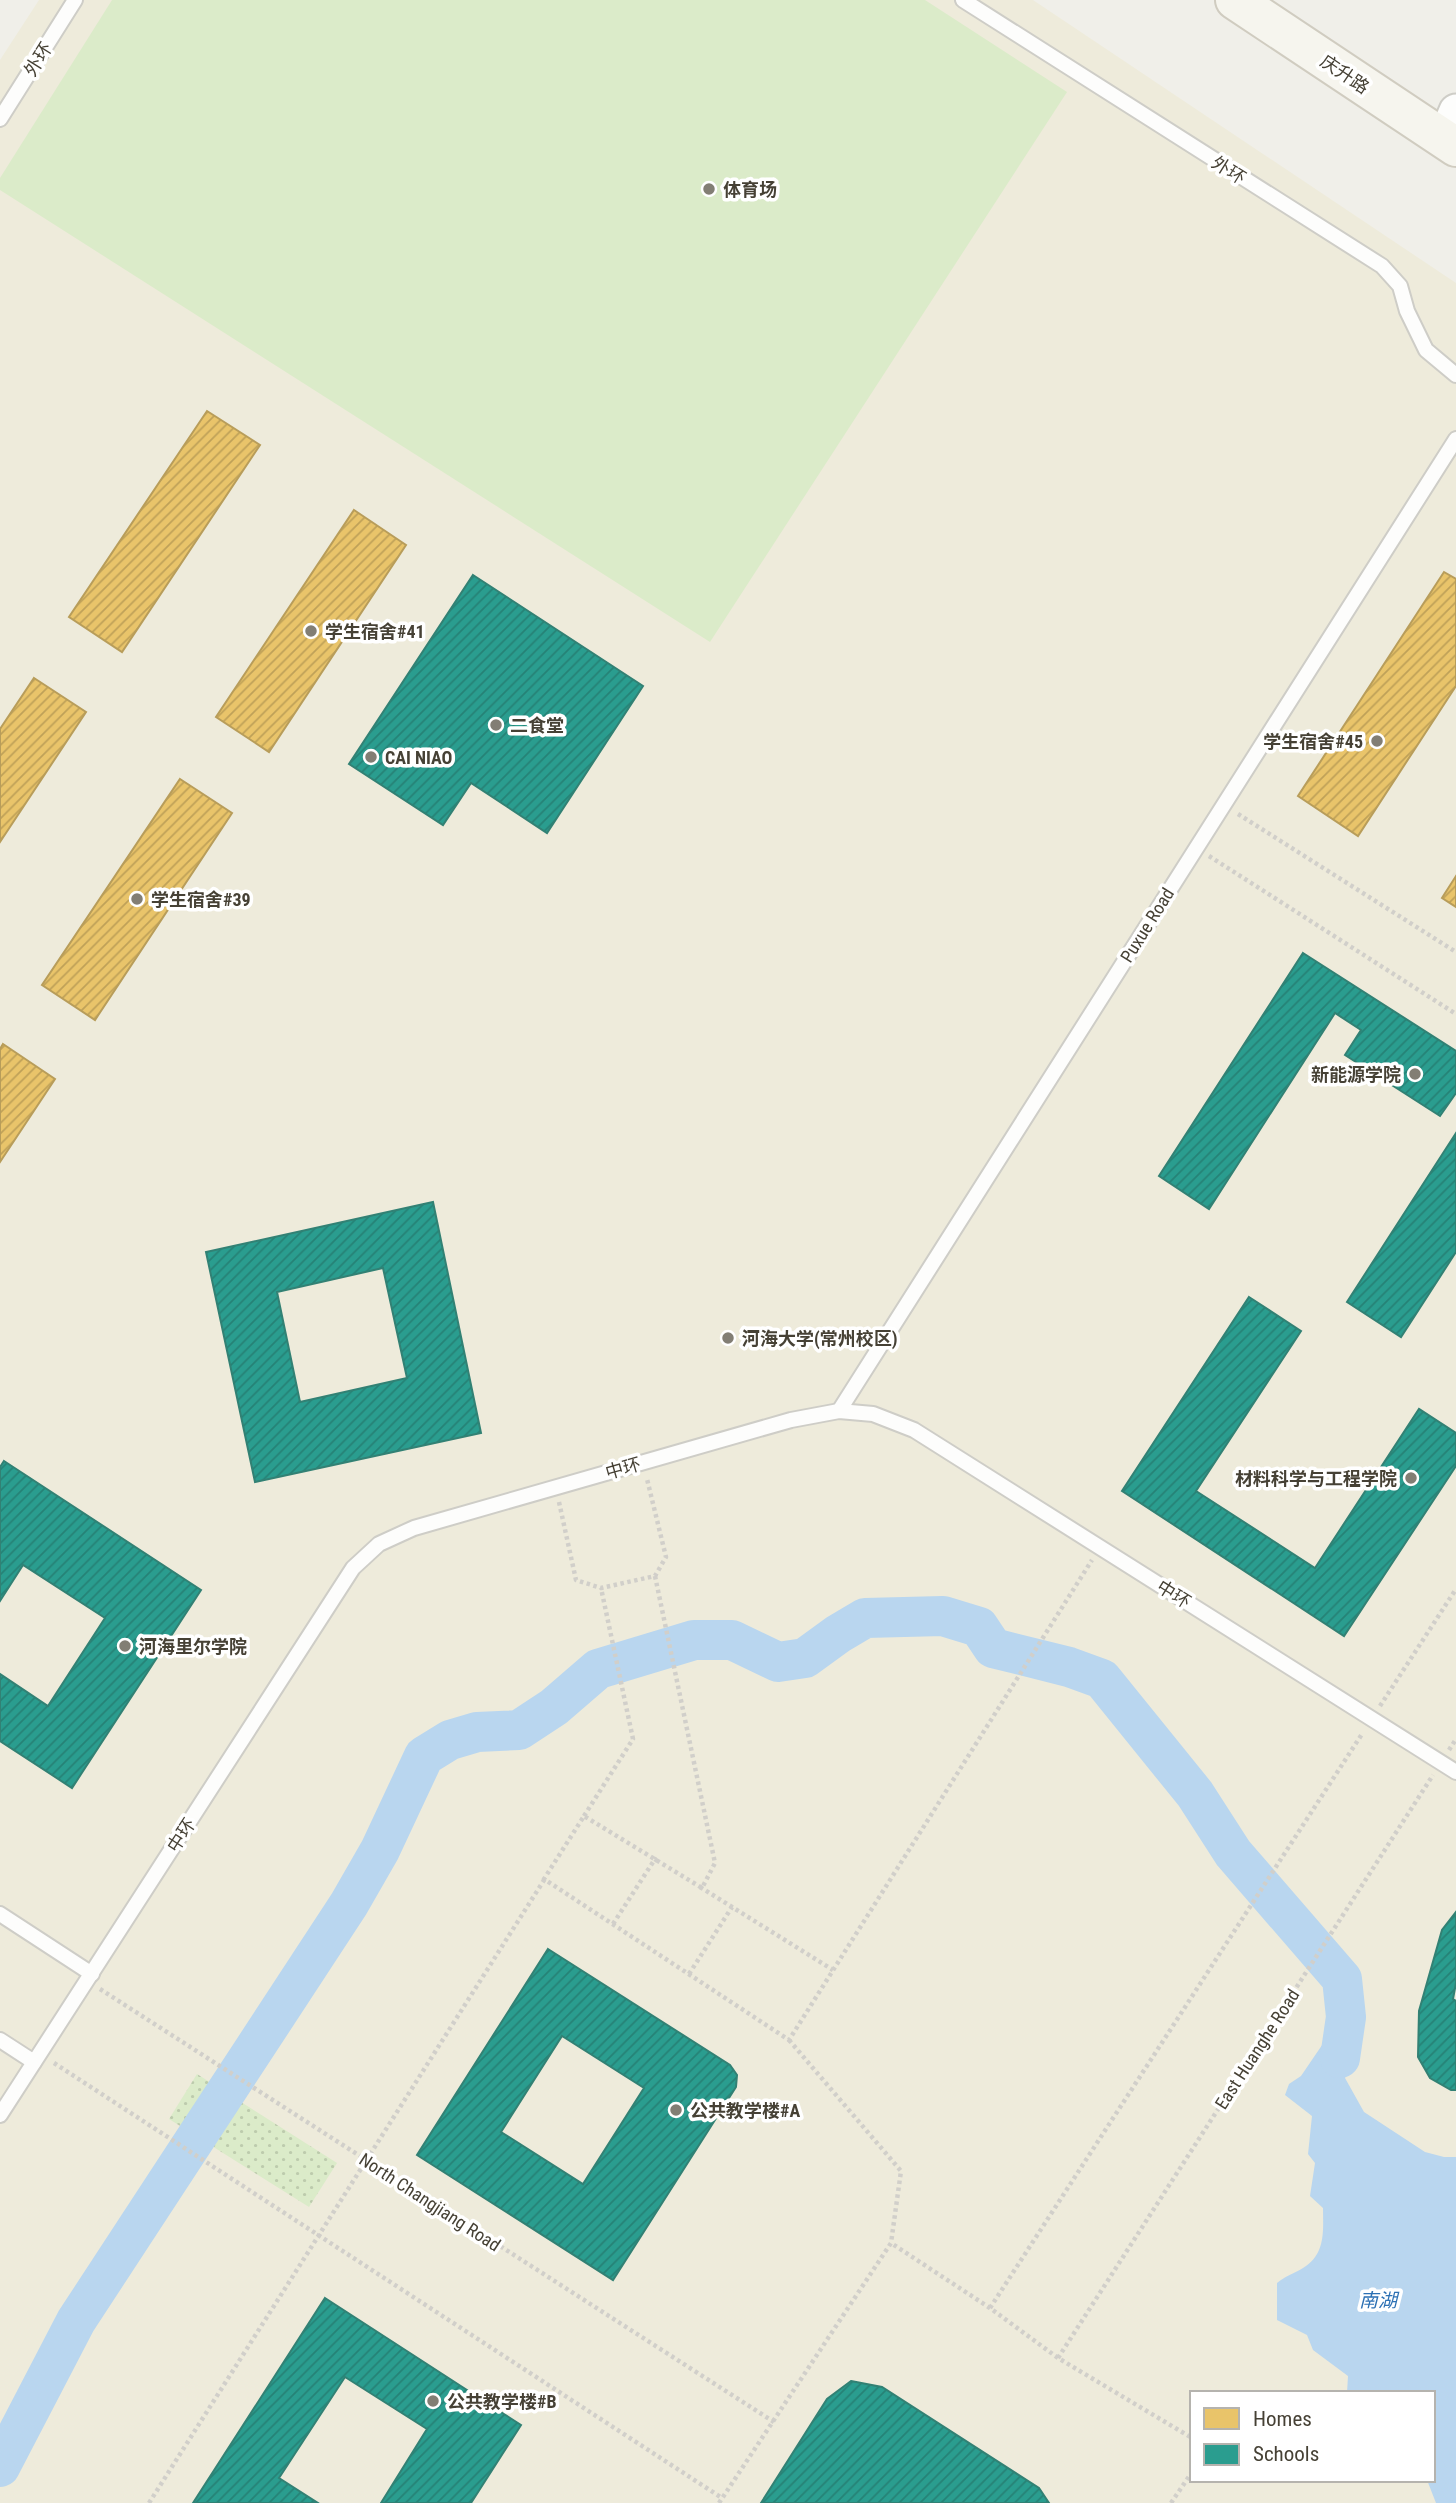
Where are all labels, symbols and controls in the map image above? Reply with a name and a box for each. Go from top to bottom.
street label: 外环 [20,38,56,80]
street label: 庆升路 [1317,50,1373,98]
street label: 外环 [1208,152,1250,188]
place label: 体育场 [723,179,777,200]
marker: 体育场 [701,181,717,197]
place label: 学生宿舍#41 [325,621,425,642]
marker: 学生宿舍#41 [303,623,319,639]
place label: 二食堂 [510,715,564,736]
marker: 二食堂 [488,717,504,733]
place label: 学生宿舍#45 [1263,731,1363,752]
marker: 学生宿舍#45 [1369,733,1385,749]
place label: CAI NIAO [385,747,453,768]
marker: CAI NIAO [363,749,379,765]
street label: Puxue Road [1116,884,1178,966]
place label: 学生宿舍#39 [151,889,251,910]
marker: 学生宿舍#39 [129,891,145,907]
place label: 新能源学院 [1311,1064,1401,1085]
marker: 新能源学院 [1407,1066,1423,1082]
place label: 河海大学(常州校区) [742,1328,898,1350]
marker: 河海大学(常州校区) [720,1330,736,1346]
street label: 中环 [603,1453,643,1483]
place label: 材料科学与工程学院 [1235,1468,1397,1489]
marker: 材料科学与工程学院 [1403,1470,1419,1486]
street label: 中环 [1153,1576,1195,1612]
place label: 河海里尔学院 [139,1636,247,1657]
marker: 河海里尔学院 [117,1638,133,1654]
street label: 中环 [162,1814,200,1856]
street label: East Huanghe Road [1210,1985,1304,2113]
place label: 公共教学楼#A [690,2100,801,2121]
marker: 公共教学楼#A [668,2102,684,2118]
street label: North Changjiang Road [355,2149,505,2255]
water label: 南湖 [1359,2289,1400,2312]
place label: 公共教学楼#B [447,2391,557,2412]
legend [1190,2391,1435,2482]
marker: 公共教学楼#B [425,2393,441,2409]
text: Homes [1253,2407,1312,2431]
text: Schools [1253,2442,1319,2466]

